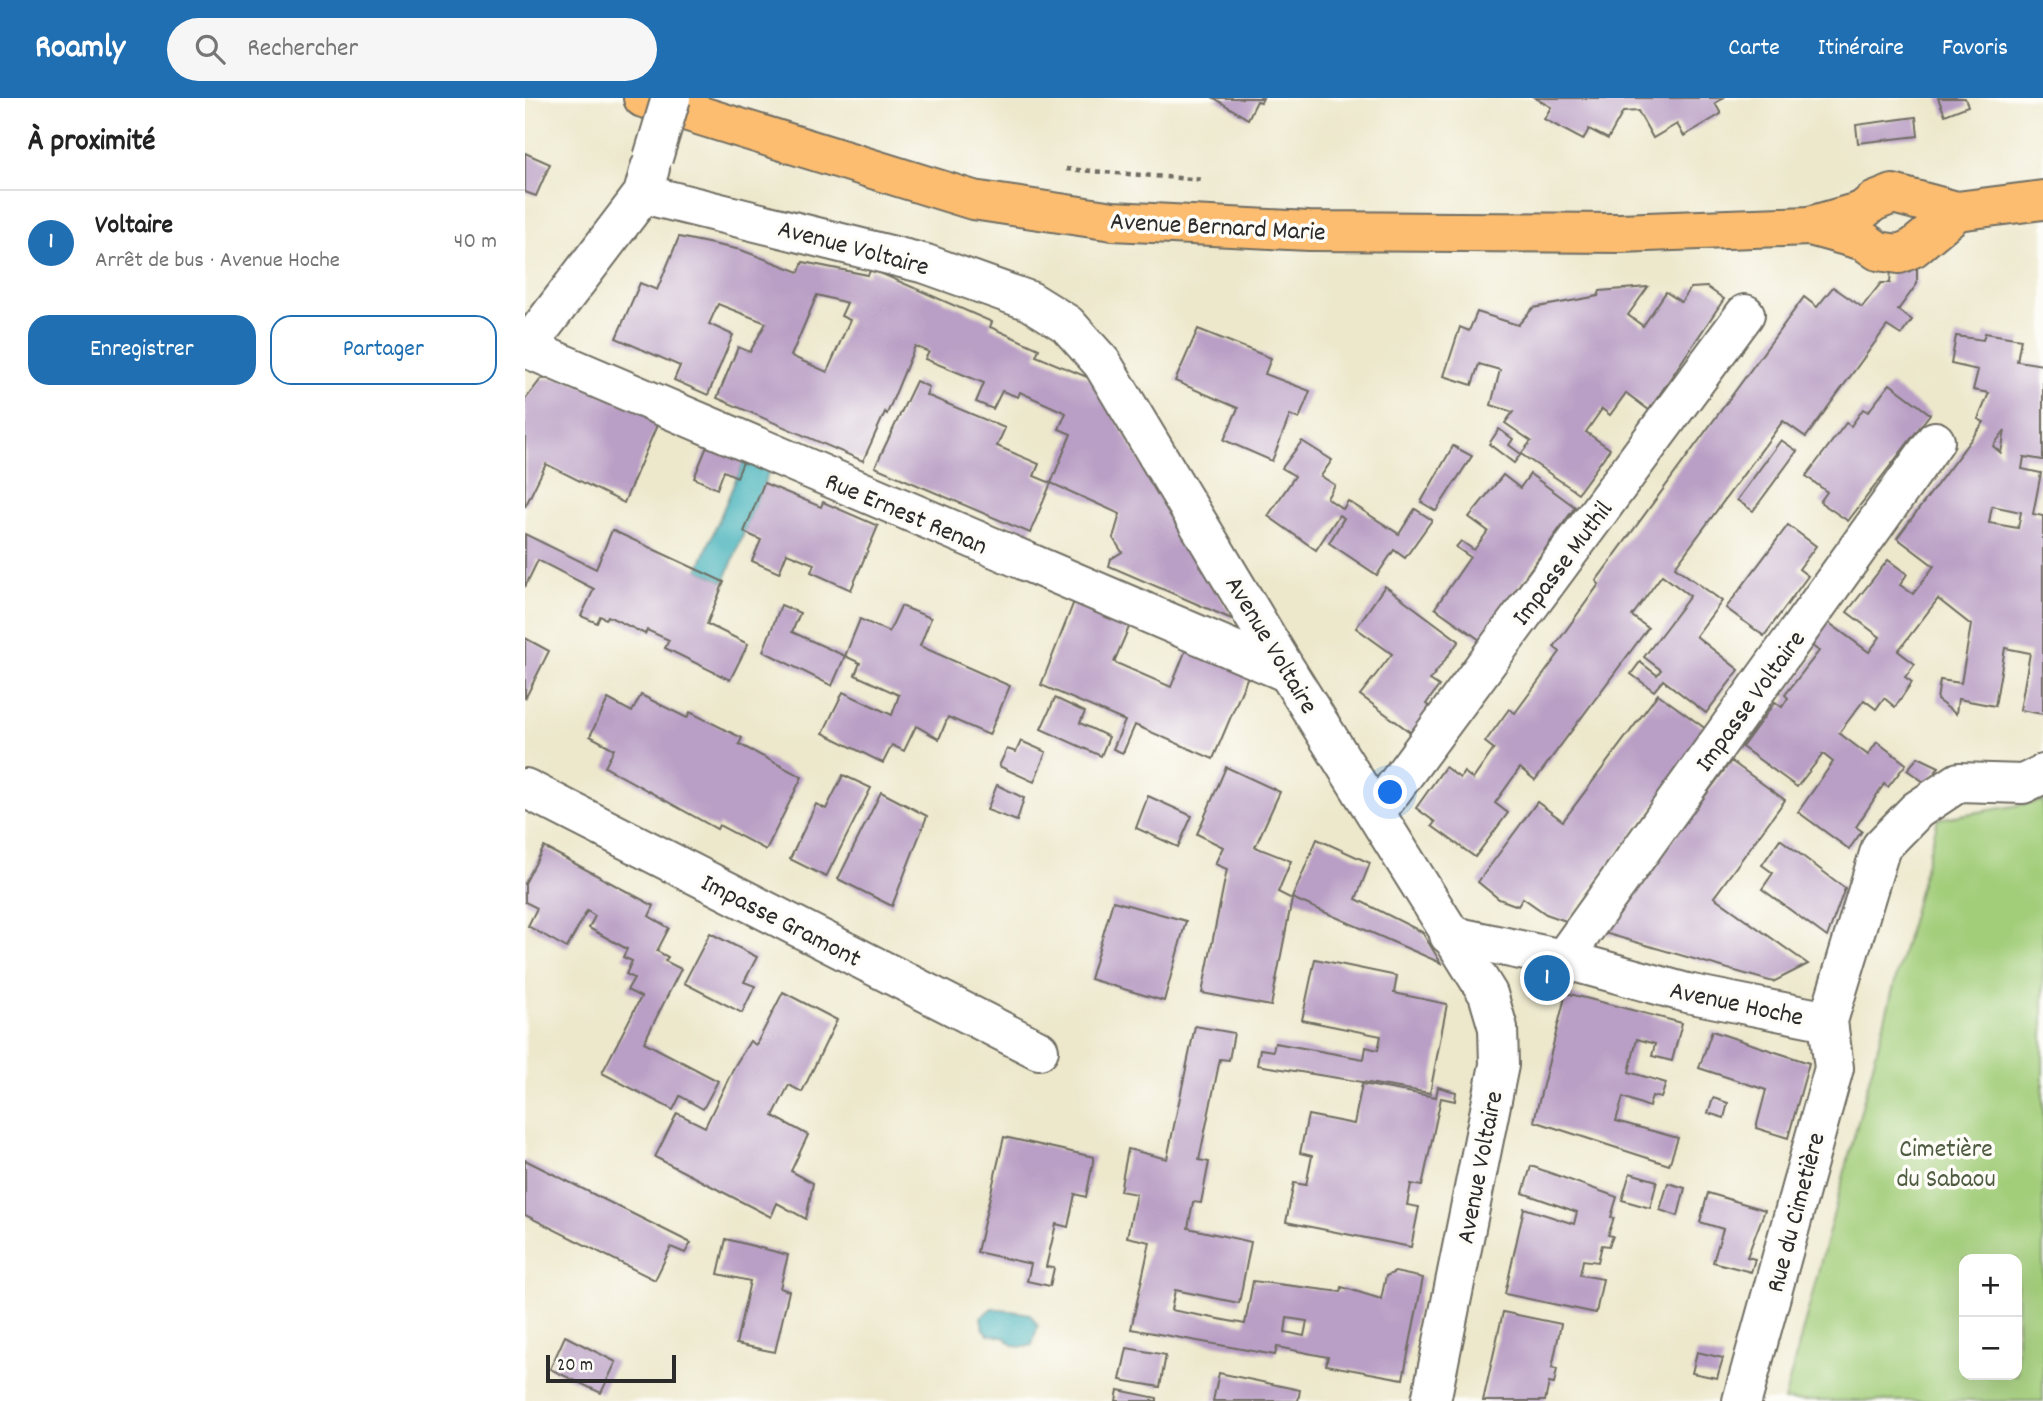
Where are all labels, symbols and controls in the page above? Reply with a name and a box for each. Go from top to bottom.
search box [167,18,657,81]
text: Roamly [35,26,125,73]
icon: search [191,30,229,68]
text: Rechercher [247,31,358,68]
text: Carte [1728,32,1780,66]
text: Itinéraire [1818,32,1904,66]
text: Favoris [1942,32,2008,66]
text: À proximité [28,122,155,165]
street label: Avenue Bernard Marie [1109,204,1327,253]
text: Voltaire [95,208,173,245]
street label: Avenue Voltaire [773,211,933,287]
text: 1 [48,226,54,259]
text: 40 m [454,226,497,259]
text: Arrêt de bus · Avenue Hoche [95,245,340,278]
button: Enregistrer [28,315,256,385]
button: Partager [270,315,497,385]
street label: Rue Ernest Renan [819,464,992,566]
street label: Impasse Muthil [1504,494,1623,634]
street label: Avenue Voltaire [1214,570,1326,722]
street label: Impasse Voltaire [1688,624,1816,781]
your location [1373,775,1407,809]
street label: Impasse Gramont [694,866,867,979]
pin: 1 [1524,952,1570,1004]
street label: Avenue Hoche [1666,973,1807,1038]
street label: Avenue Voltaire [1448,1088,1514,1247]
street label: Rue du Cimetière [1758,1129,1836,1297]
park label: Cimetière du Sabaou [1896,1132,1996,1199]
map controls [1959,1254,2022,1380]
button: + [1959,1254,2022,1317]
button: − [1959,1317,2022,1380]
scale bar [546,1352,675,1384]
text: 20 m [557,1353,593,1380]

